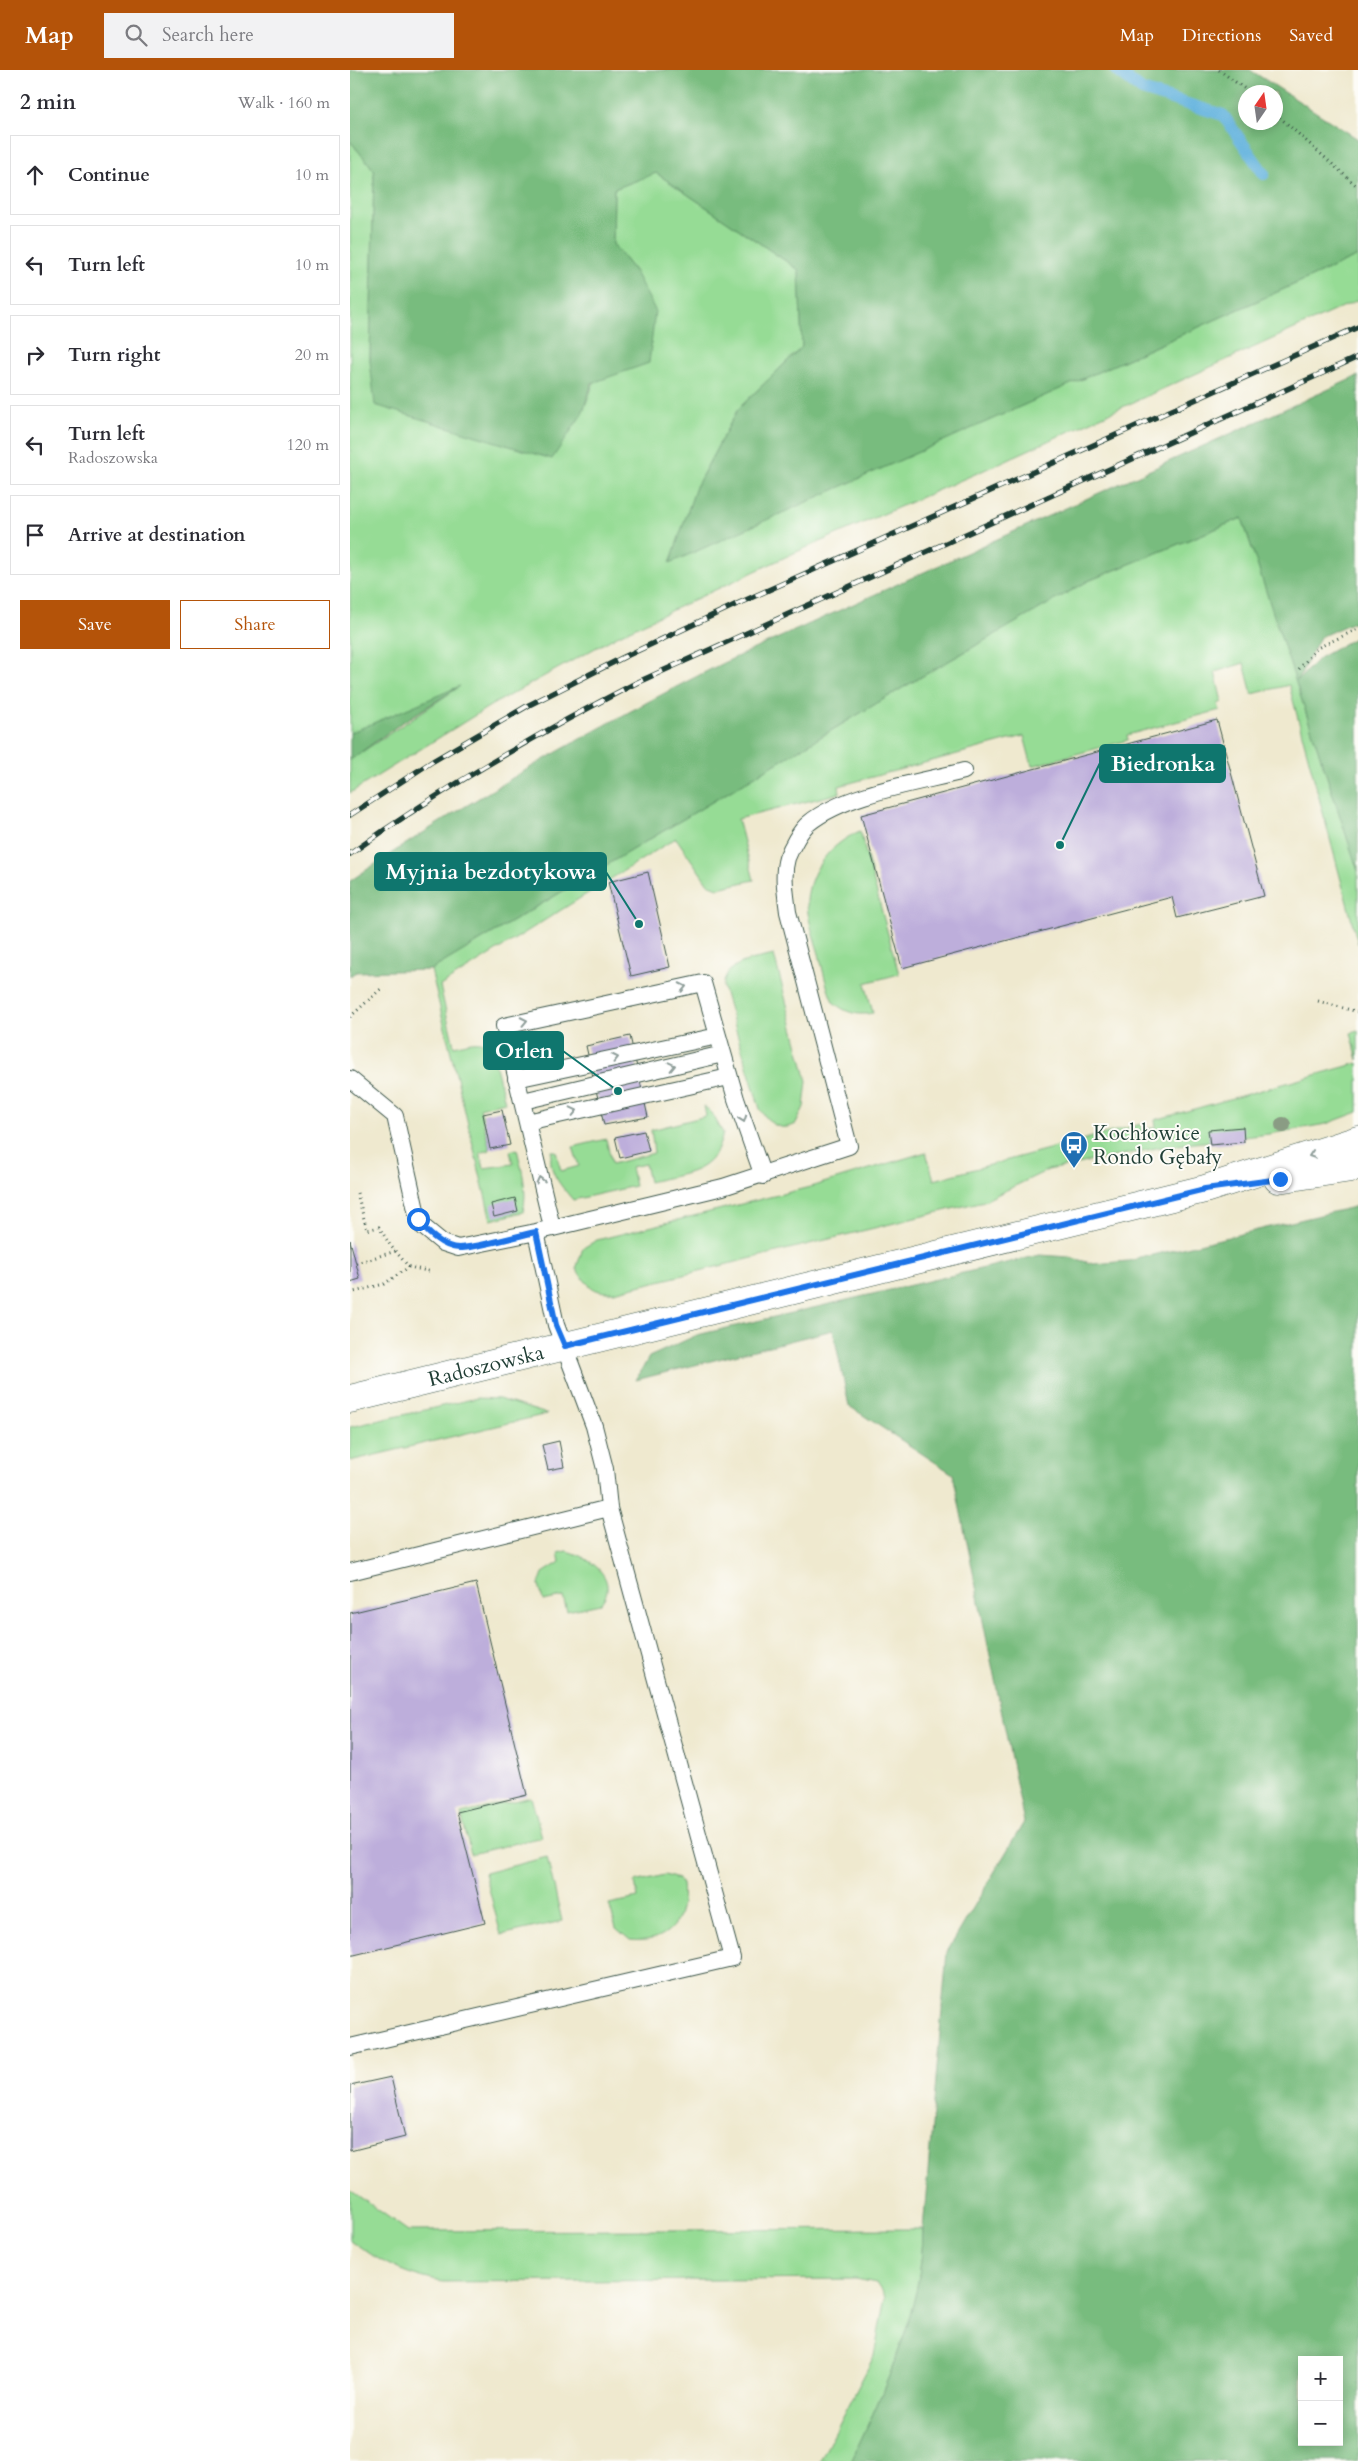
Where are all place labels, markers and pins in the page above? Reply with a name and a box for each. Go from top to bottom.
callout: Biedronka [1100,745,1225,782]
callout: Myjnia bezdotykowa [375,853,606,890]
callout: Orlen [484,1032,563,1069]
place label: Kochłowice Rondo Gębały [1093,1119,1222,1172]
bus stop icon: Kochłowice Rondo Gębały [1059,1130,1089,1169]

